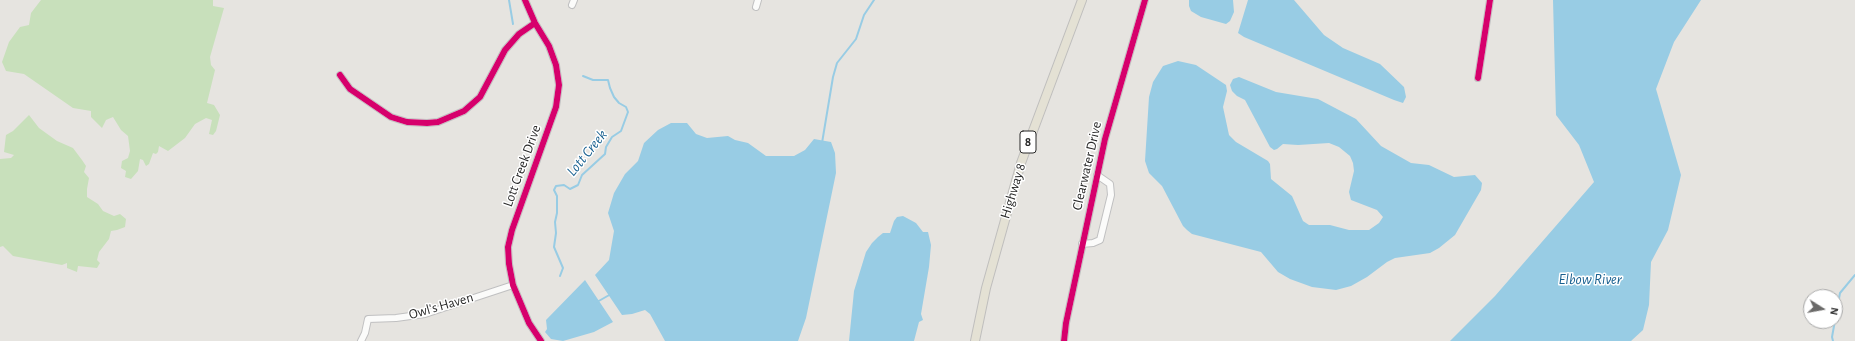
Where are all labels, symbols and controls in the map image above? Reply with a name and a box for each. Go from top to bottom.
street label: Clearwater Drive [1069,120,1105,212]
street label: Lott Creek Drive [499,123,545,209]
water label: Lott Creek [563,126,611,180]
road number: 8 [1020,131,1036,153]
street label: Highway 8 [997,161,1029,221]
water label: Elbow River [1558,270,1622,288]
street label: Owl's Haven [407,289,475,323]
north arrow [1803,289,1843,329]
text: N [1828,306,1840,316]

